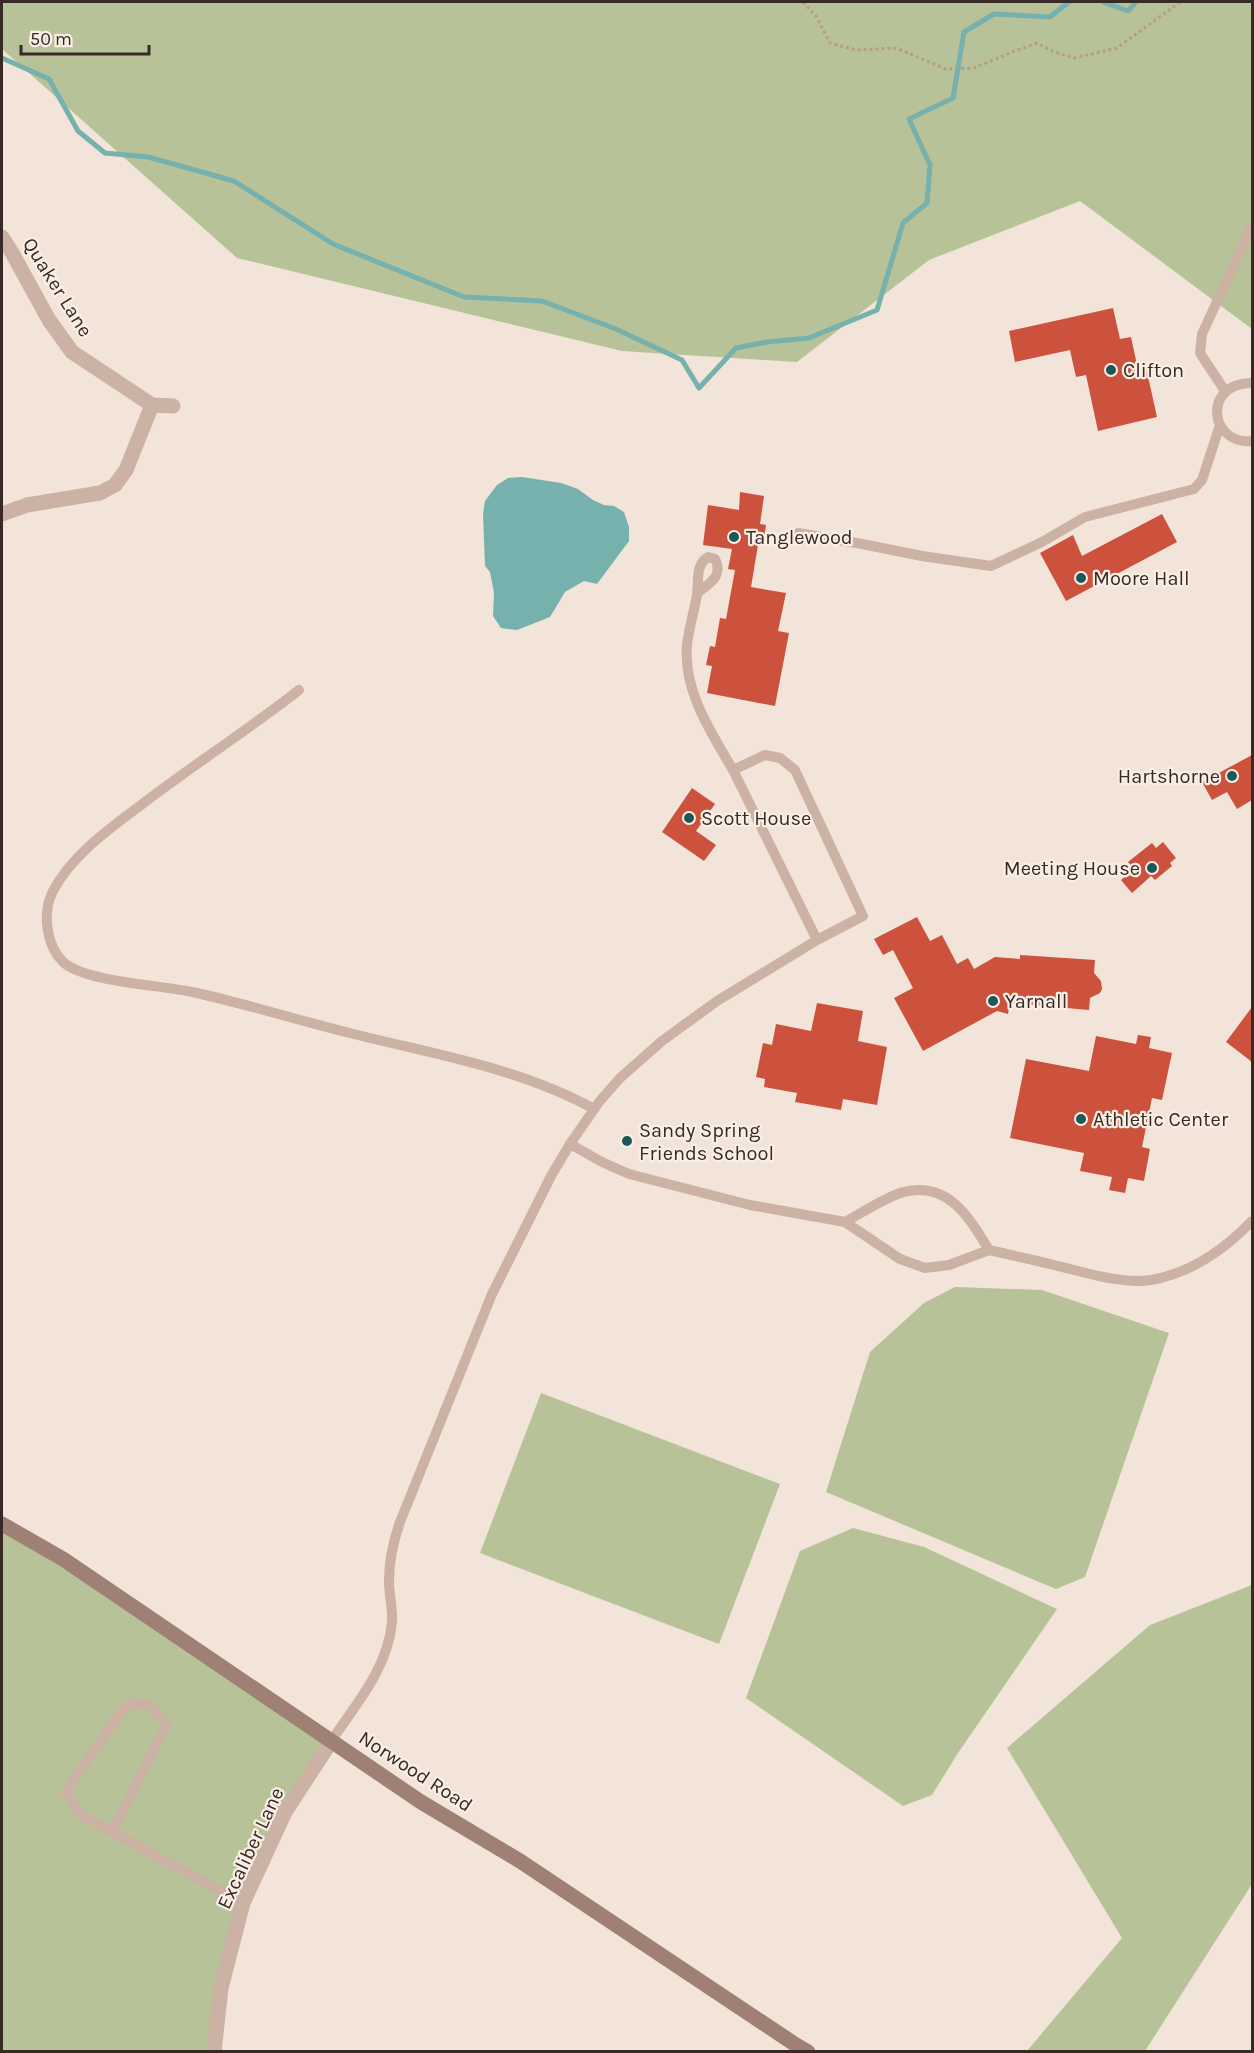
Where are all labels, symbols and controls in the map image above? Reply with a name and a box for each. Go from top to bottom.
scale bar [21,18,148,56]
text: 50 m [30,28,72,50]
street label: Quaker Lane [18,234,97,341]
place label: Clifton [1123,359,1184,382]
marker: Clifton [1104,363,1118,377]
place label: Tanglewood [746,526,853,549]
marker: Tanglewood [727,530,741,544]
place label: Moore Hall [1093,567,1190,590]
marker: Moore Hall [1074,571,1088,585]
place label: Hartshorne [1118,765,1220,788]
marker: Hartshorne [1225,769,1239,783]
place label: Scott House [701,807,811,830]
marker: Scott House [682,811,696,825]
place label: Meeting House [1004,857,1140,880]
marker: Meeting House [1145,861,1159,875]
place label: Yarnall [1005,990,1067,1013]
marker: Yarnall [986,994,1000,1008]
place label: Athletic Center [1093,1108,1229,1131]
marker: Athletic Center [1074,1112,1088,1126]
place label: Sandy Spring Friends School [639,1119,774,1165]
marker: Sandy Spring Friends School [620,1134,634,1148]
street label: Norwood Road [355,1726,477,1817]
street label: Excaliber Lane [212,1784,289,1913]

